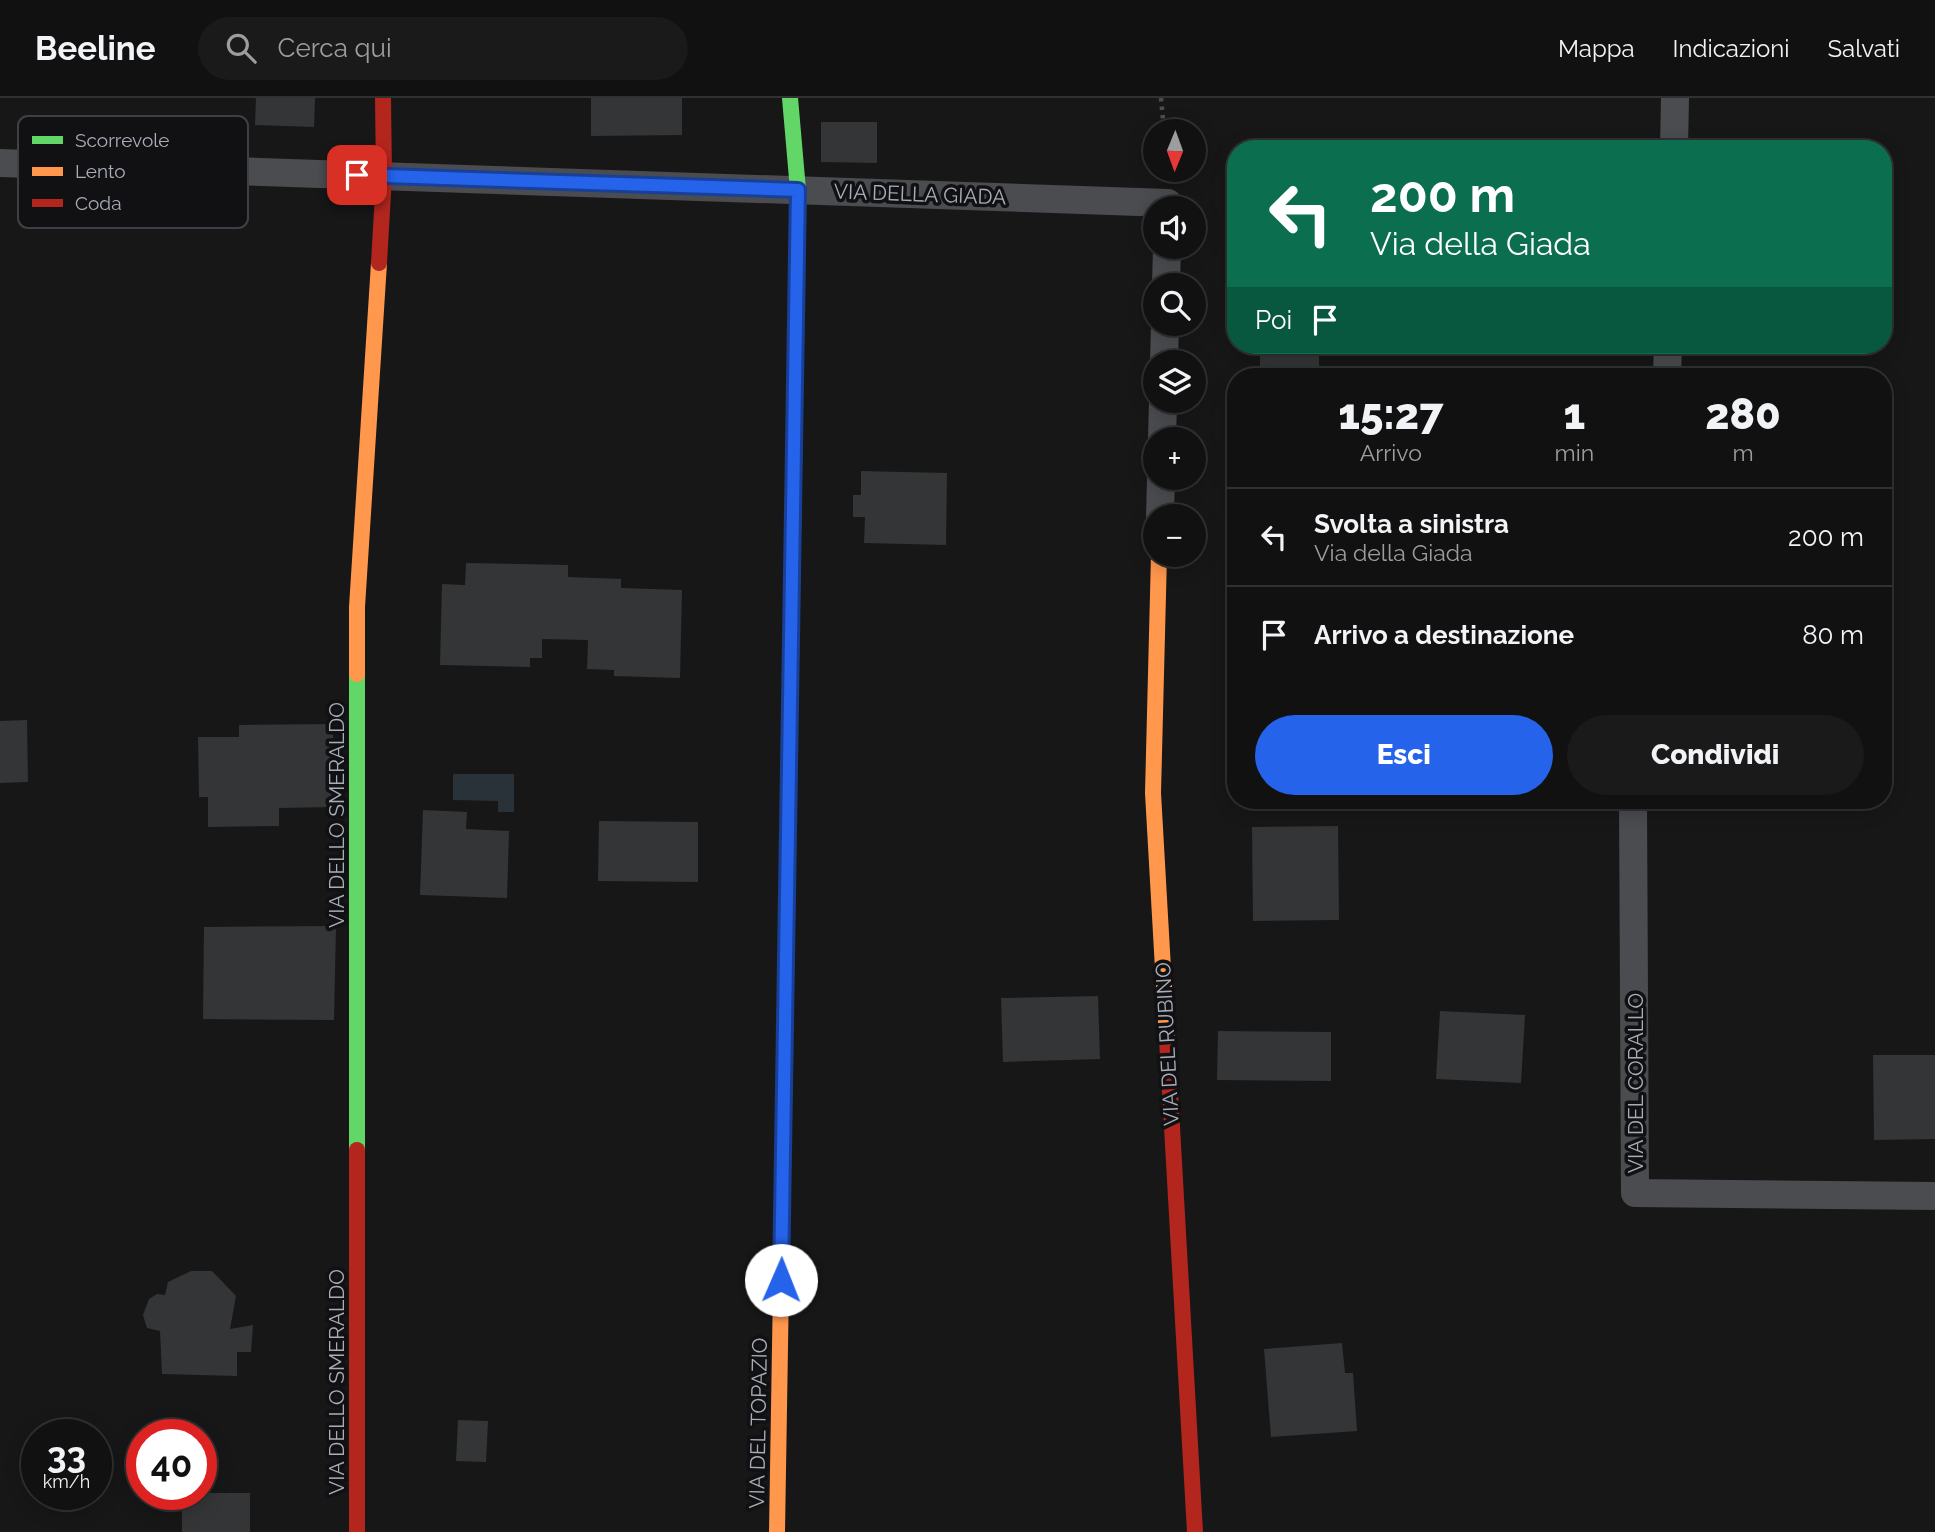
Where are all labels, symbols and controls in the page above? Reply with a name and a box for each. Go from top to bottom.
search box [198,17,688,80]
text: Beeline [35,29,156,68]
icon: search [222,29,260,67]
text: Cerca qui [278,33,392,63]
text: Mappa [1558,34,1635,63]
text: Indicazioni [1673,34,1790,63]
text: Salvati [1828,34,1900,63]
legend [18,116,248,228]
north arrow [1143,119,1206,182]
map controls [1143,119,1206,567]
text: Scorrevole [75,129,170,151]
pin [327,145,387,205]
icon: arrive [338,156,376,194]
text: Lento [75,160,126,182]
text: 200 m [1370,166,1515,223]
icon: left [1255,168,1346,259]
street label: VIA DELLA GIADA [833,178,1007,210]
text: Coda [75,192,122,214]
button: sound [1143,196,1206,259]
text: Via della Giada [1370,225,1591,262]
button: search [1143,273,1206,336]
icon: arrive [1306,301,1344,339]
text: Poi [1255,305,1292,335]
button: layers [1143,350,1206,413]
text: 15:27 [1338,390,1443,439]
text: 1 [1563,390,1585,439]
text: 280 [1705,390,1781,439]
button: + [1143,427,1206,490]
text: Arrivo [1360,439,1422,466]
text: min [1555,439,1594,466]
text: m [1732,439,1754,466]
button: − [1143,504,1206,567]
text: Svolta a sinistra [1314,509,1509,539]
icon: left [1255,518,1293,556]
text: 200 m [1788,522,1864,552]
text: Via della Giada [1314,539,1473,566]
icon: arrive [1255,616,1293,654]
text: Arrivo a destinazione [1314,620,1574,650]
text: 80 m [1802,620,1864,650]
street label: VIA DELLO SMERALDO [324,702,349,928]
button: Esci [1255,715,1553,795]
button: Condividi [1567,715,1864,795]
street label: VIA DEL RUBINO [1150,962,1184,1126]
street label: VIA DEL CORALLO [1623,993,1648,1173]
position arrow [744,1243,818,1317]
street label: VIA DELLO SMERALDO [324,1269,349,1495]
street label: VIA DEL TOPAZIO [744,1337,772,1509]
speed limit sign: 40 [126,1419,217,1510]
text: 33 [47,1435,86,1476]
text: km/h [43,1471,90,1492]

